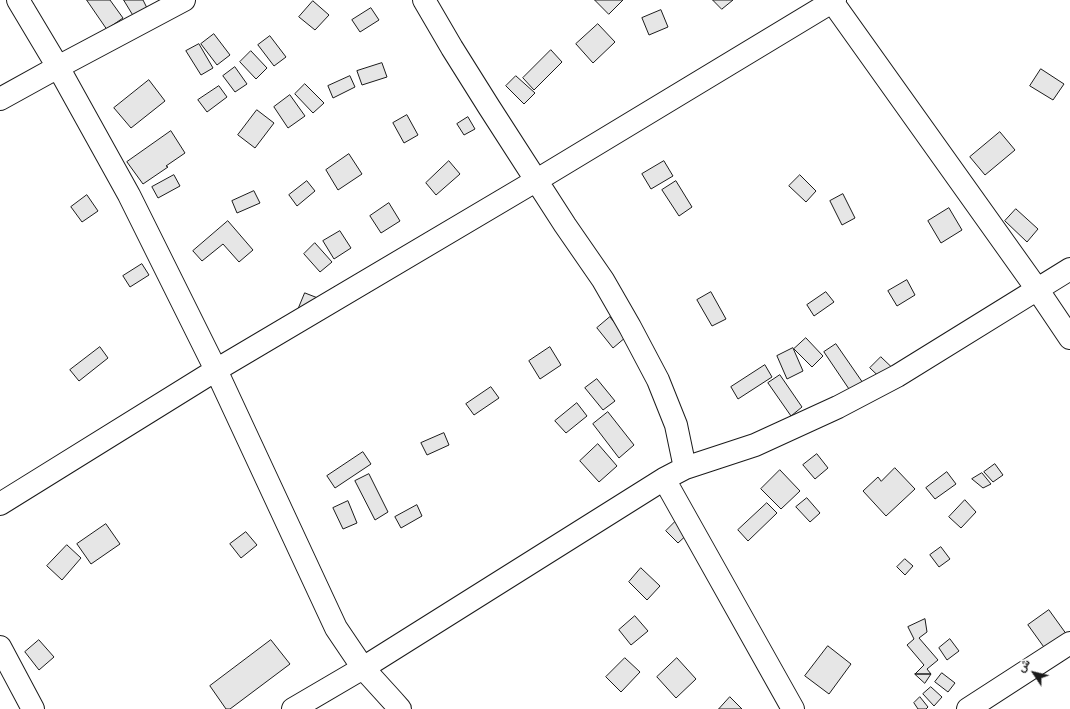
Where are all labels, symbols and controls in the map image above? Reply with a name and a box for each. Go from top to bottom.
north arrow [1014,653,1054,693]
text: ش [1015,657,1033,675]

